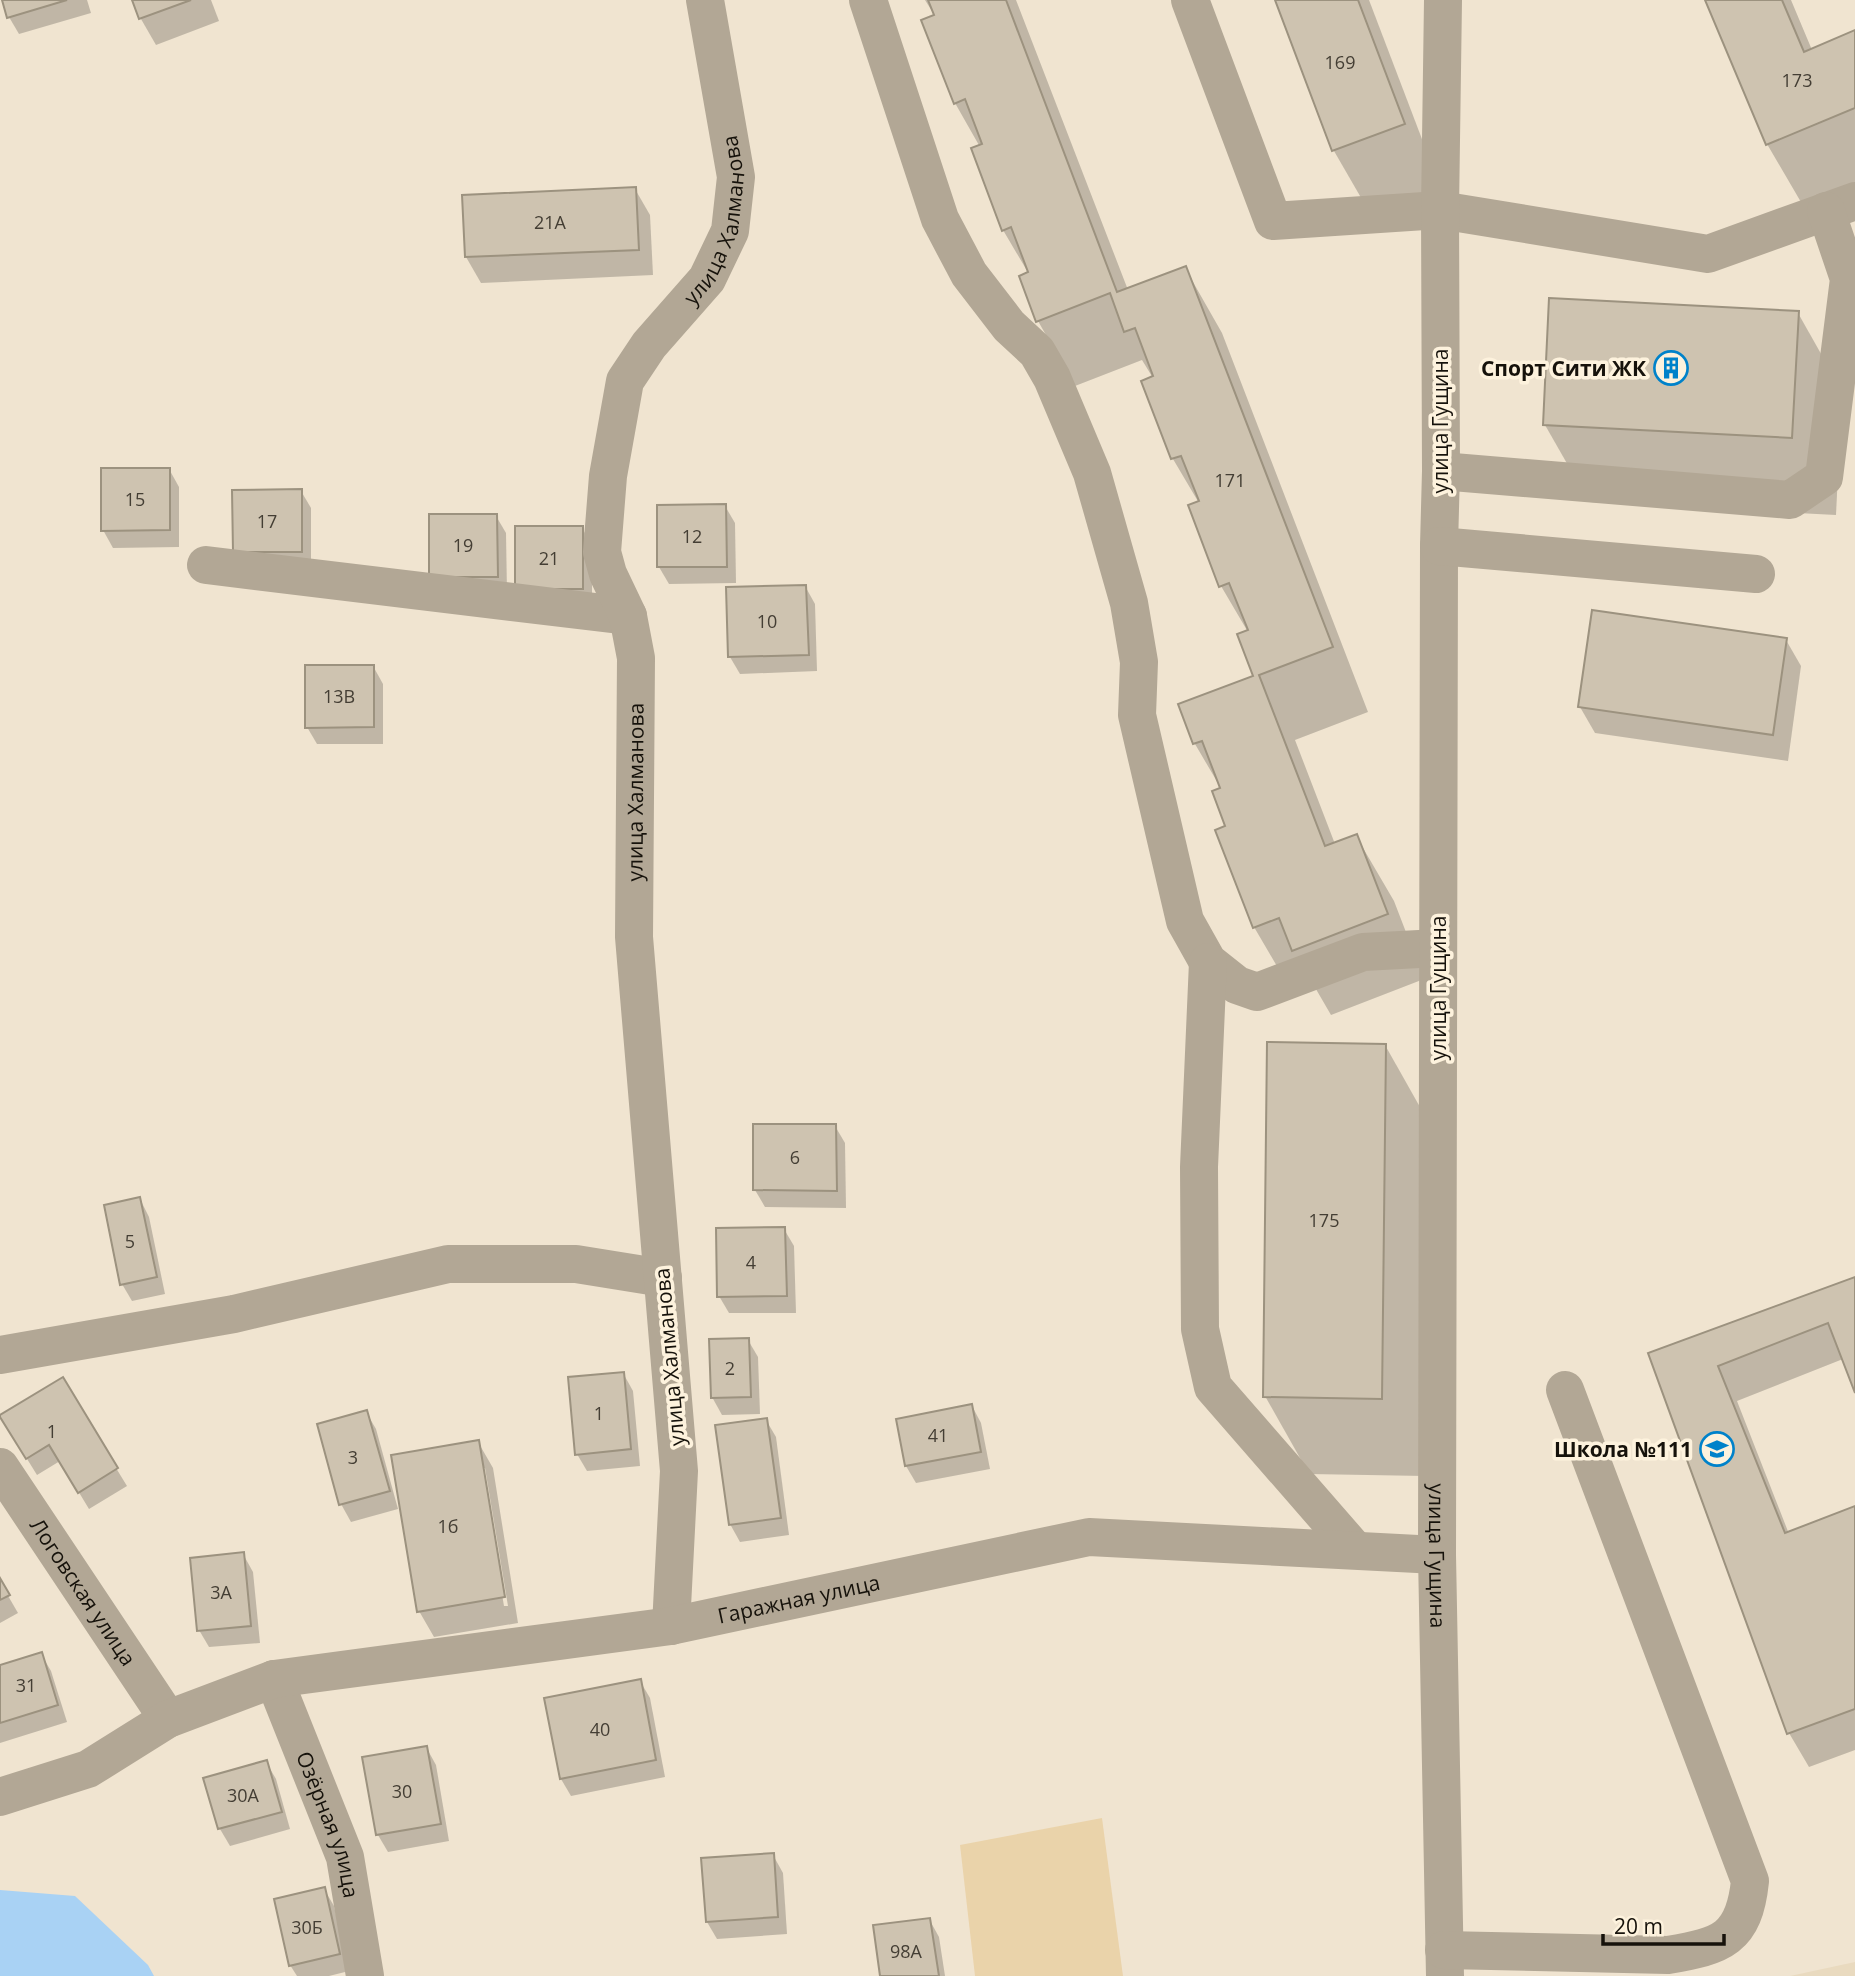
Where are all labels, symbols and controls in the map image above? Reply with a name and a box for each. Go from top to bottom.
house number: 169 [1325,50,1355,74]
house number: 173 [1782,68,1812,92]
street label: улица Халманова [677,133,751,310]
house number: 21А [534,210,567,234]
street label: улица Гущина [1426,349,1454,493]
building icon: Спорт Сити ЖК [1652,349,1690,387]
place label: Спорт Сити ЖК [1481,354,1647,382]
house number: 171 [1215,468,1245,492]
house number: 15 [125,487,145,511]
house number: 17 [257,509,277,533]
house number: 12 [682,524,702,548]
house number: 19 [453,533,473,557]
house number: 21 [539,546,559,570]
house number: 10 [757,609,777,633]
house number: 13В [323,684,355,708]
street label: улица Халманова [620,703,650,882]
street label: улица Гущина [1424,916,1452,1060]
house number: 6 [790,1145,800,1169]
house number: 175 [1309,1208,1339,1232]
house number: 5 [125,1229,135,1253]
house number: 4 [746,1250,756,1274]
street label: улица Халманова [647,1267,691,1447]
house number: 2 [725,1356,735,1380]
house number: 1 [594,1401,604,1425]
house number: 1 [47,1419,57,1443]
house number: 41 [928,1423,948,1447]
school or university icon: Школа №111 [1698,1430,1736,1468]
place label: Школа №111 [1554,1435,1692,1463]
house number: 3 [348,1445,358,1469]
street label: улица Гущина [1423,1483,1452,1629]
street label: Логовская улица [24,1513,142,1671]
house number: 1б [438,1514,459,1538]
street label: Гаражная улица [715,1568,882,1630]
house number: 3А [210,1580,232,1604]
house number: 31 [16,1673,36,1697]
house number: 40 [590,1717,610,1741]
street label: Озёрная улица [290,1747,366,1900]
house number: 30 [392,1779,412,1803]
house number: 30А [227,1783,260,1807]
scale bar [1603,1902,1724,1946]
text: 20 m [1614,1912,1663,1940]
house number: 30Б [291,1915,323,1939]
house number: 98А [890,1939,923,1963]

